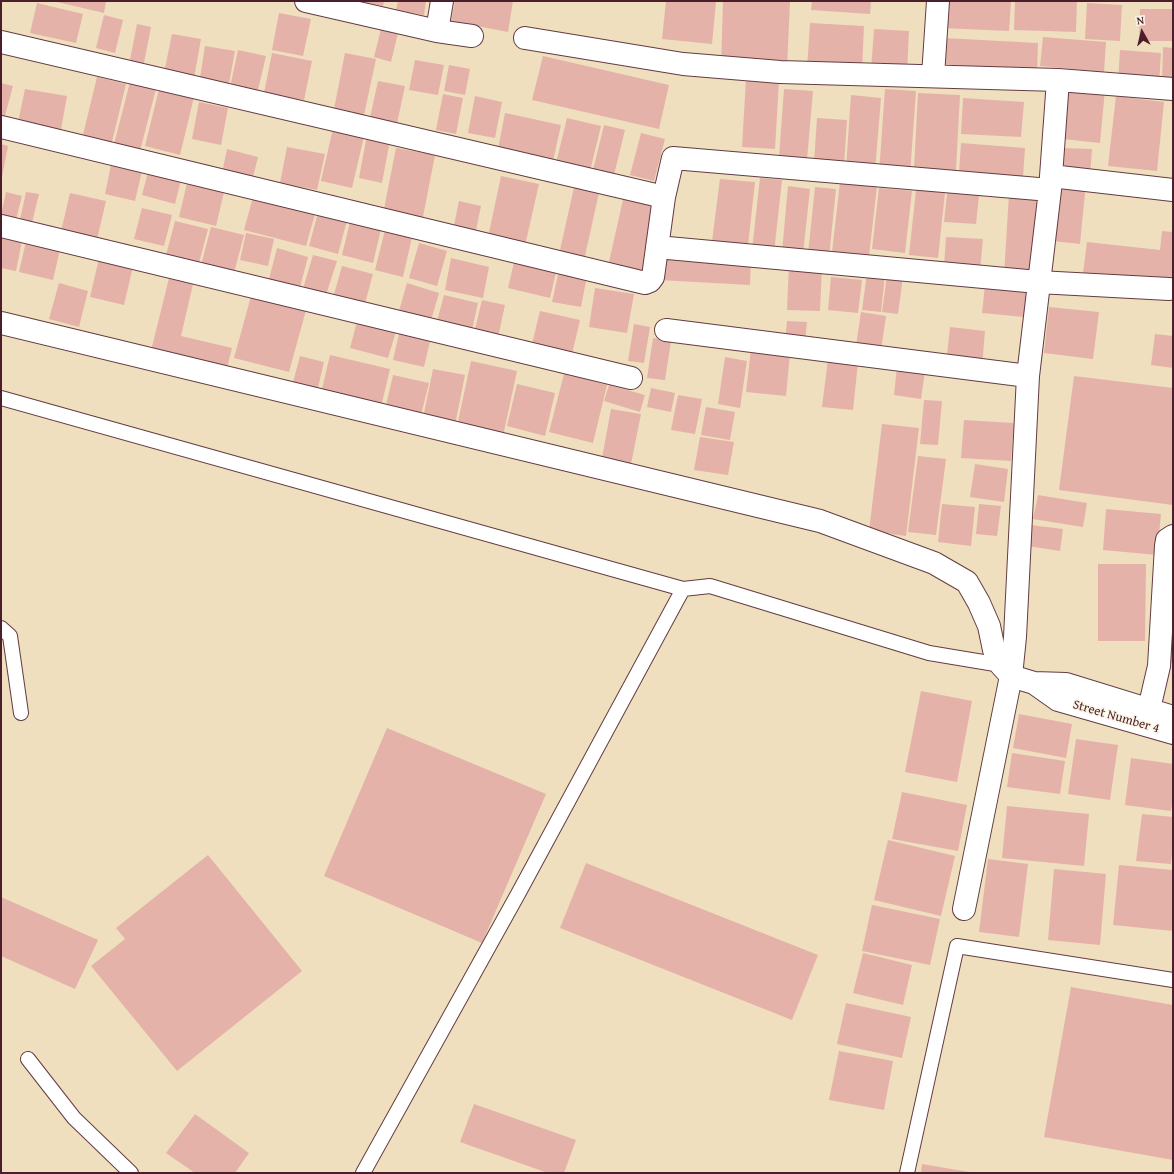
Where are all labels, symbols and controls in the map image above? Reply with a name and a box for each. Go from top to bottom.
north arrow [1122,12,1162,52]
text: N [1136,12,1145,29]
street label: Street Number 4 [1071,697,1161,737]

